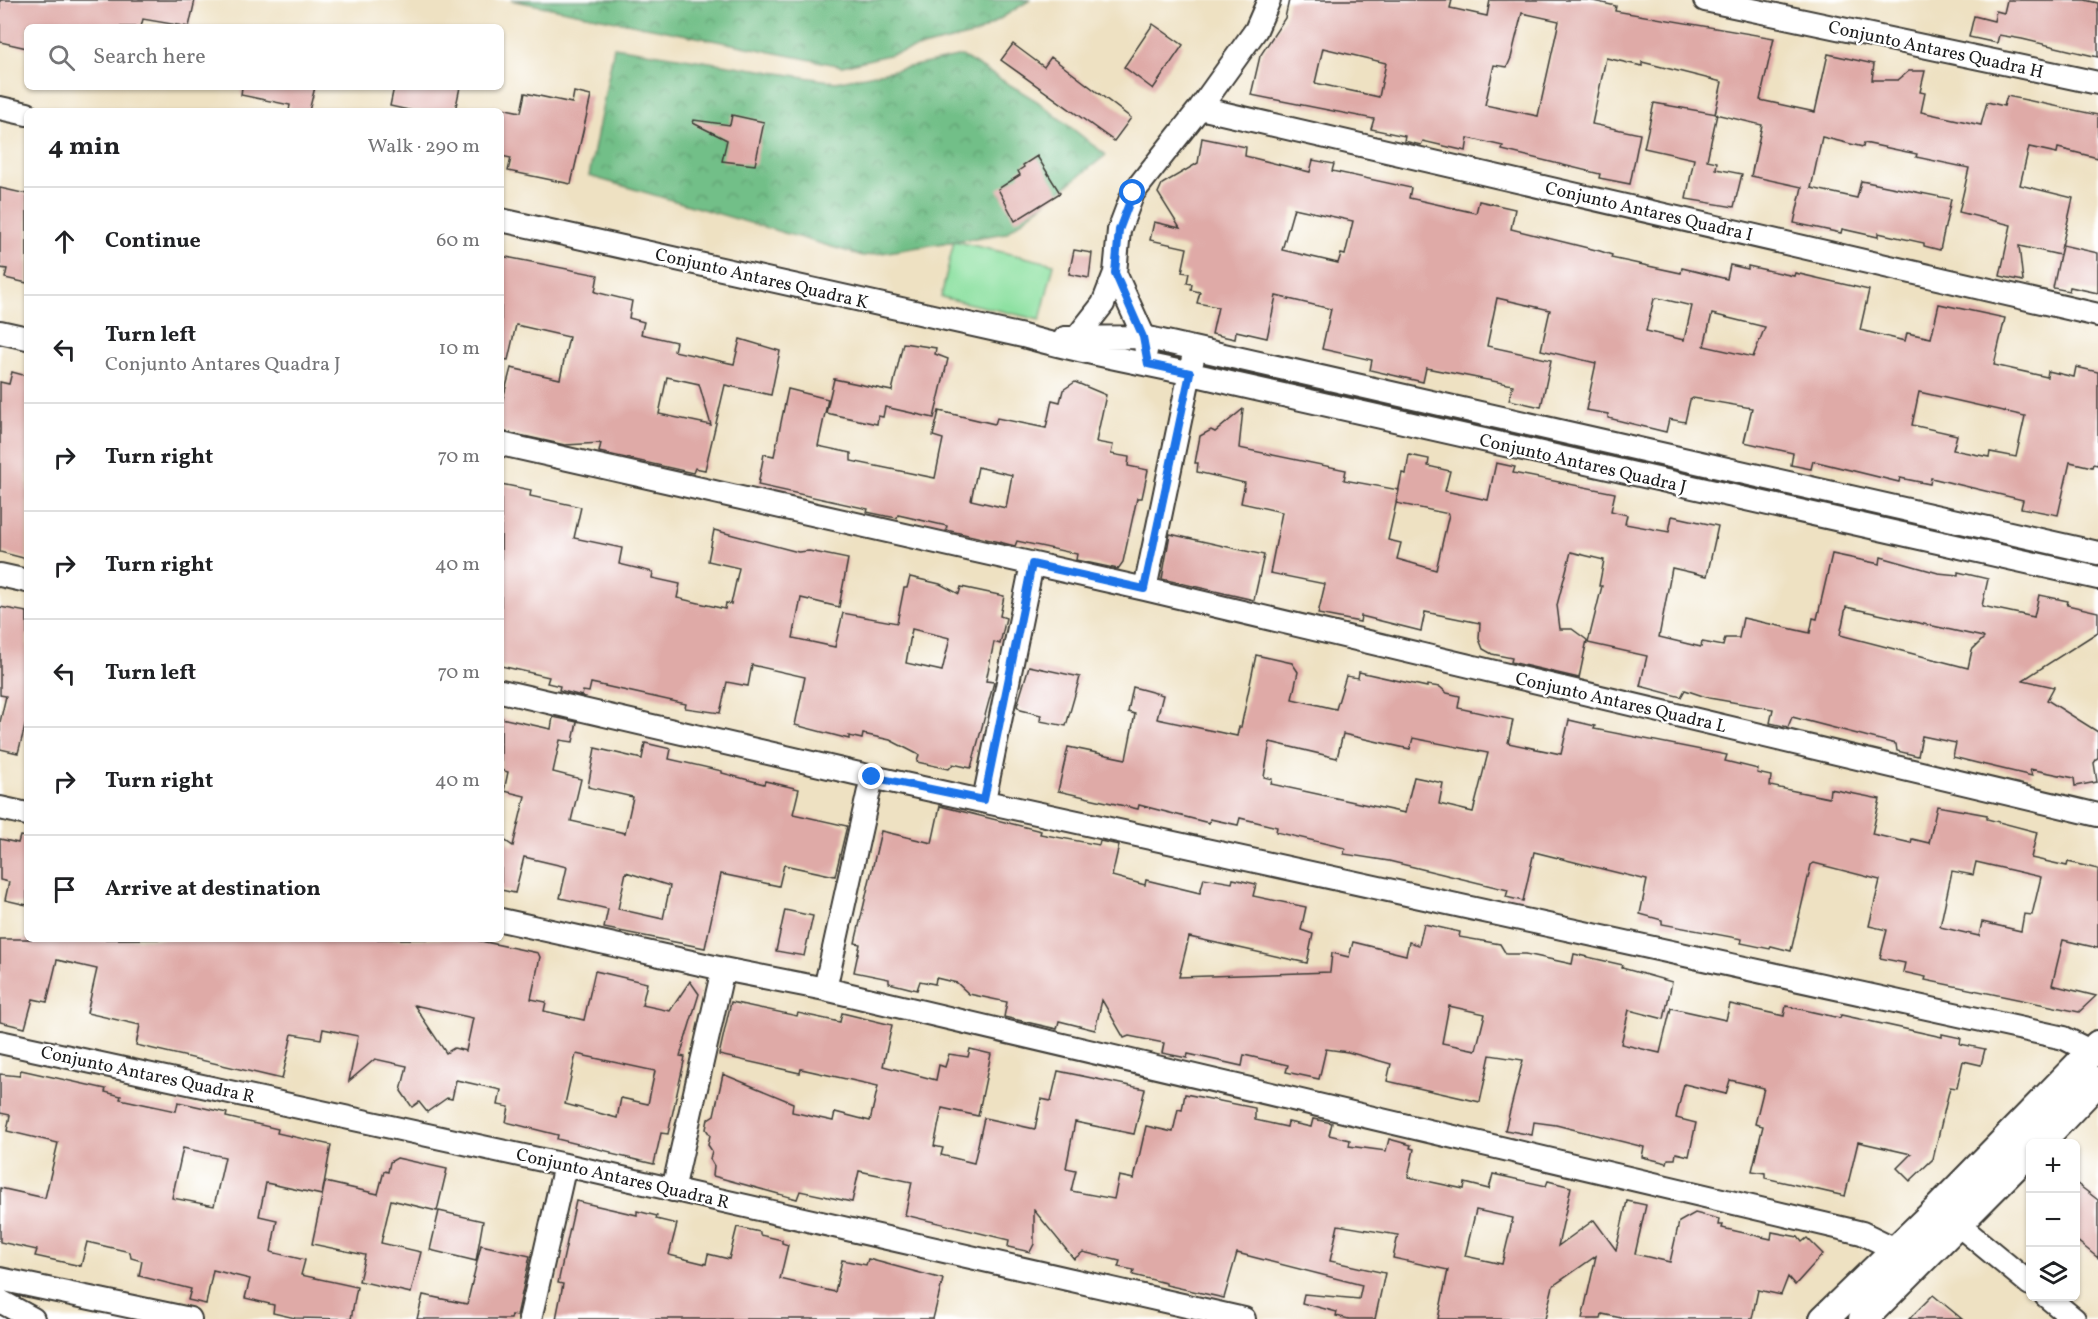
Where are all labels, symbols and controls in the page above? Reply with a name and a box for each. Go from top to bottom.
street label: Conjunto Antares Quadra H [1826,15,2046,86]
search box [24,24,504,90]
icon: search [45,41,78,74]
text: Search here [93,42,206,73]
text: 4 min [48,129,120,165]
text: Walk · 290 m [368,133,480,161]
street label: Conjunto Antares Quadra I [1542,176,1755,249]
route start [1119,179,1145,205]
icon: ahead [48,225,81,258]
text: Continue [105,226,201,257]
text: 60 m [436,227,480,255]
street label: Conjunto Antares Quadra K [653,243,871,316]
text: Turn left [105,320,196,351]
icon: left [48,333,81,366]
text: 10 m [439,335,480,363]
text: Conjunto Antares Quadra J [105,351,340,379]
street label: Conjunto Antares Quadra J [1477,428,1689,500]
icon: right [48,441,81,474]
text: Turn right [105,442,213,473]
text: 70 m [437,443,480,471]
icon: right [48,549,81,582]
text: Turn right [105,550,213,581]
text: 40 m [435,551,480,579]
icon: left [48,657,81,690]
text: Turn left [105,658,196,689]
text: 70 m [437,659,480,687]
street label: Conjunto Antares Quadra L [1513,667,1729,740]
route end [858,763,884,789]
icon: right [48,765,81,798]
text: Turn right [105,766,213,797]
text: 40 m [435,767,480,795]
icon: arrive [48,873,81,906]
text: Arrive at destination [105,874,321,905]
street label: Conjunto Antares Quadra R [38,1041,257,1110]
map controls [2026,1139,2080,1301]
button: + [2026,1139,2080,1193]
street label: Conjunto Antares Quadra R [513,1143,732,1216]
button: − [2026,1193,2080,1247]
button: layers [2026,1247,2080,1301]

